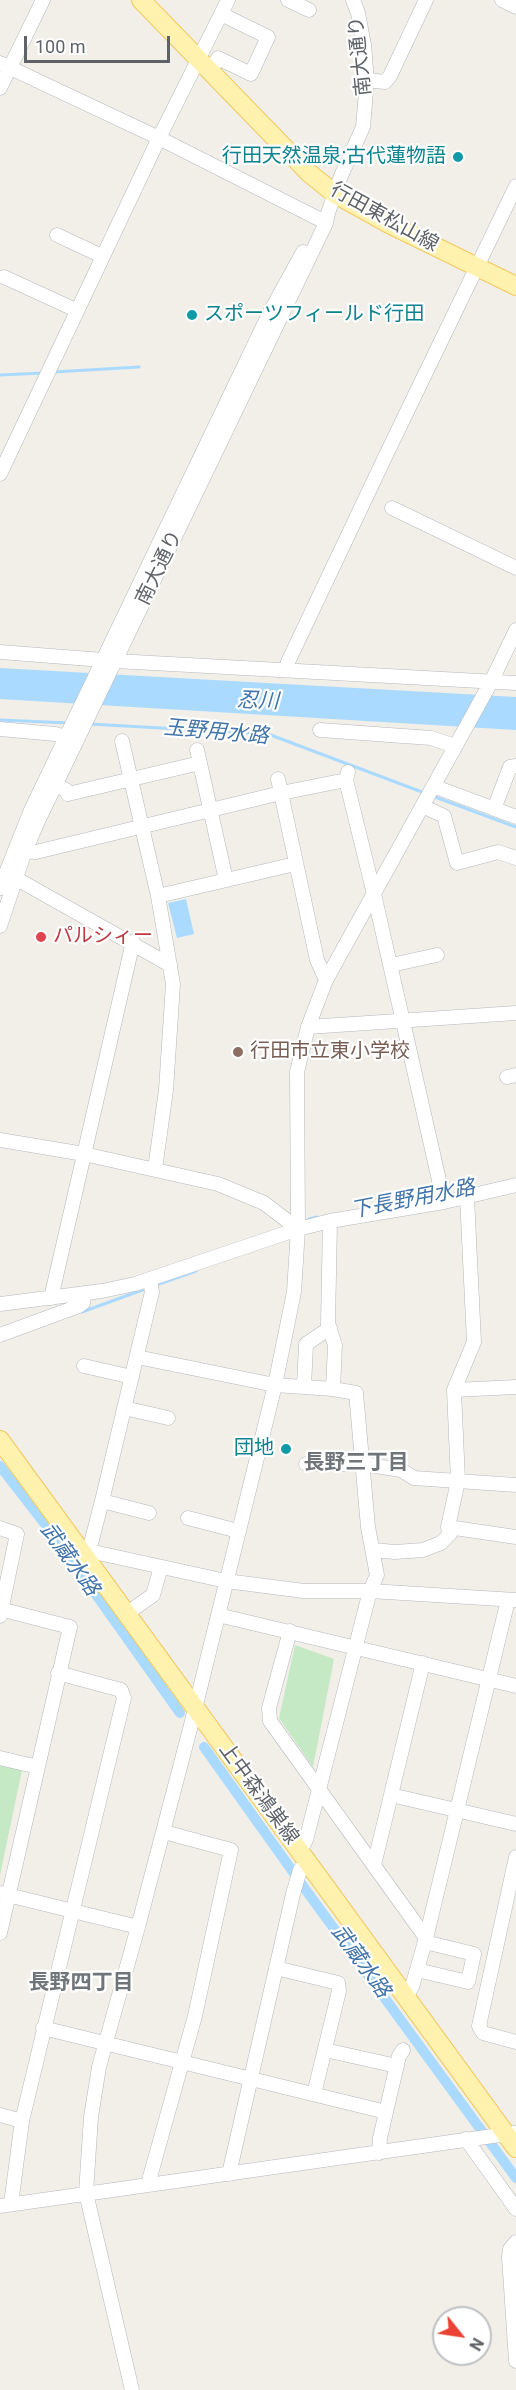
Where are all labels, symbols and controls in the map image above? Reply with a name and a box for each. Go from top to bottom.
street label: 南大通り [345,15,377,97]
scale bar [27,24,172,62]
text: 100 m [35,36,86,57]
place label: 行田天然温泉;古代蓮物語 [222,145,446,169]
marker: 行田天然温泉;古代蓮物語 [451,150,465,164]
street label: 行田東松山線 [326,178,442,258]
place label: スポーツフィールド行田 [204,303,424,327]
marker: スポーツフィールド行田 [185,308,199,322]
street label: 南大通り [132,527,188,609]
water label: 忍川 [237,689,279,715]
water label: 玉野用水路 [163,716,269,750]
place label: パルシィー [53,925,153,949]
marker: パルシィー [34,930,48,944]
place label: 行田市立東小学校 [250,1040,410,1064]
marker: 行田市立東小学校 [231,1045,245,1059]
water label: 下長野用水路 [349,1176,477,1224]
place label: 団地 [234,1437,274,1461]
marker: 団地 [279,1442,293,1456]
district label: 長野三丁目 [304,1451,408,1477]
water label: 武蔵水路 [34,1519,104,1601]
street label: 上中森鴻巣線 [213,1738,303,1850]
water label: 武蔵水路 [325,1921,395,2003]
district label: 長野四丁目 [29,1971,133,1997]
north arrow [432,2306,492,2366]
text: N [465,2335,487,2354]

